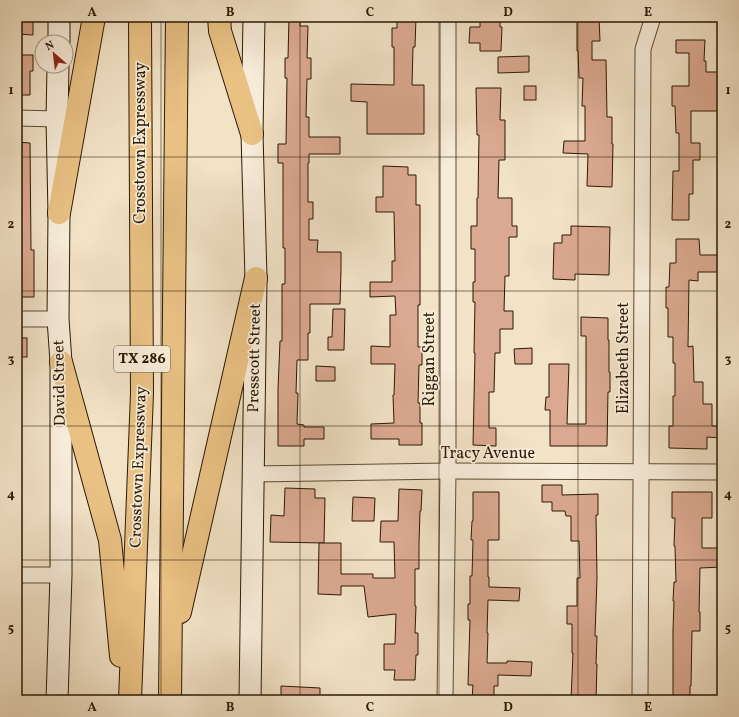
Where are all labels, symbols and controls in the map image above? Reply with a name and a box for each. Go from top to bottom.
text: A [87,4,97,22]
text: B [226,4,235,22]
text: C [366,4,374,22]
text: D [503,4,513,22]
text: E [644,4,652,22]
north arrow [34,34,74,74]
text: N [43,38,57,55]
street label: Crosstown Expressway [130,62,152,224]
text: 1 [8,82,14,100]
text: 1 [725,82,731,100]
text: 2 [8,216,15,234]
text: 2 [725,216,732,234]
street label: Elizabeth Street [613,302,635,414]
street label: Presscott Street [243,303,267,413]
street label: Riggan Street [419,311,441,406]
street label: David Street [48,339,72,426]
road number: TX 286 [114,346,170,372]
text: 3 [8,351,15,369]
text: 3 [725,351,732,369]
street label: Crosstown Expressway [125,386,153,548]
street label: Tracy Avenue [441,443,535,465]
text: 4 [7,486,15,504]
text: 4 [724,486,732,504]
text: 5 [8,620,14,638]
text: 5 [725,620,731,638]
text: A [87,699,97,717]
text: B [226,699,235,717]
text: C [366,699,374,717]
text: D [503,699,513,717]
text: E [644,699,652,717]

